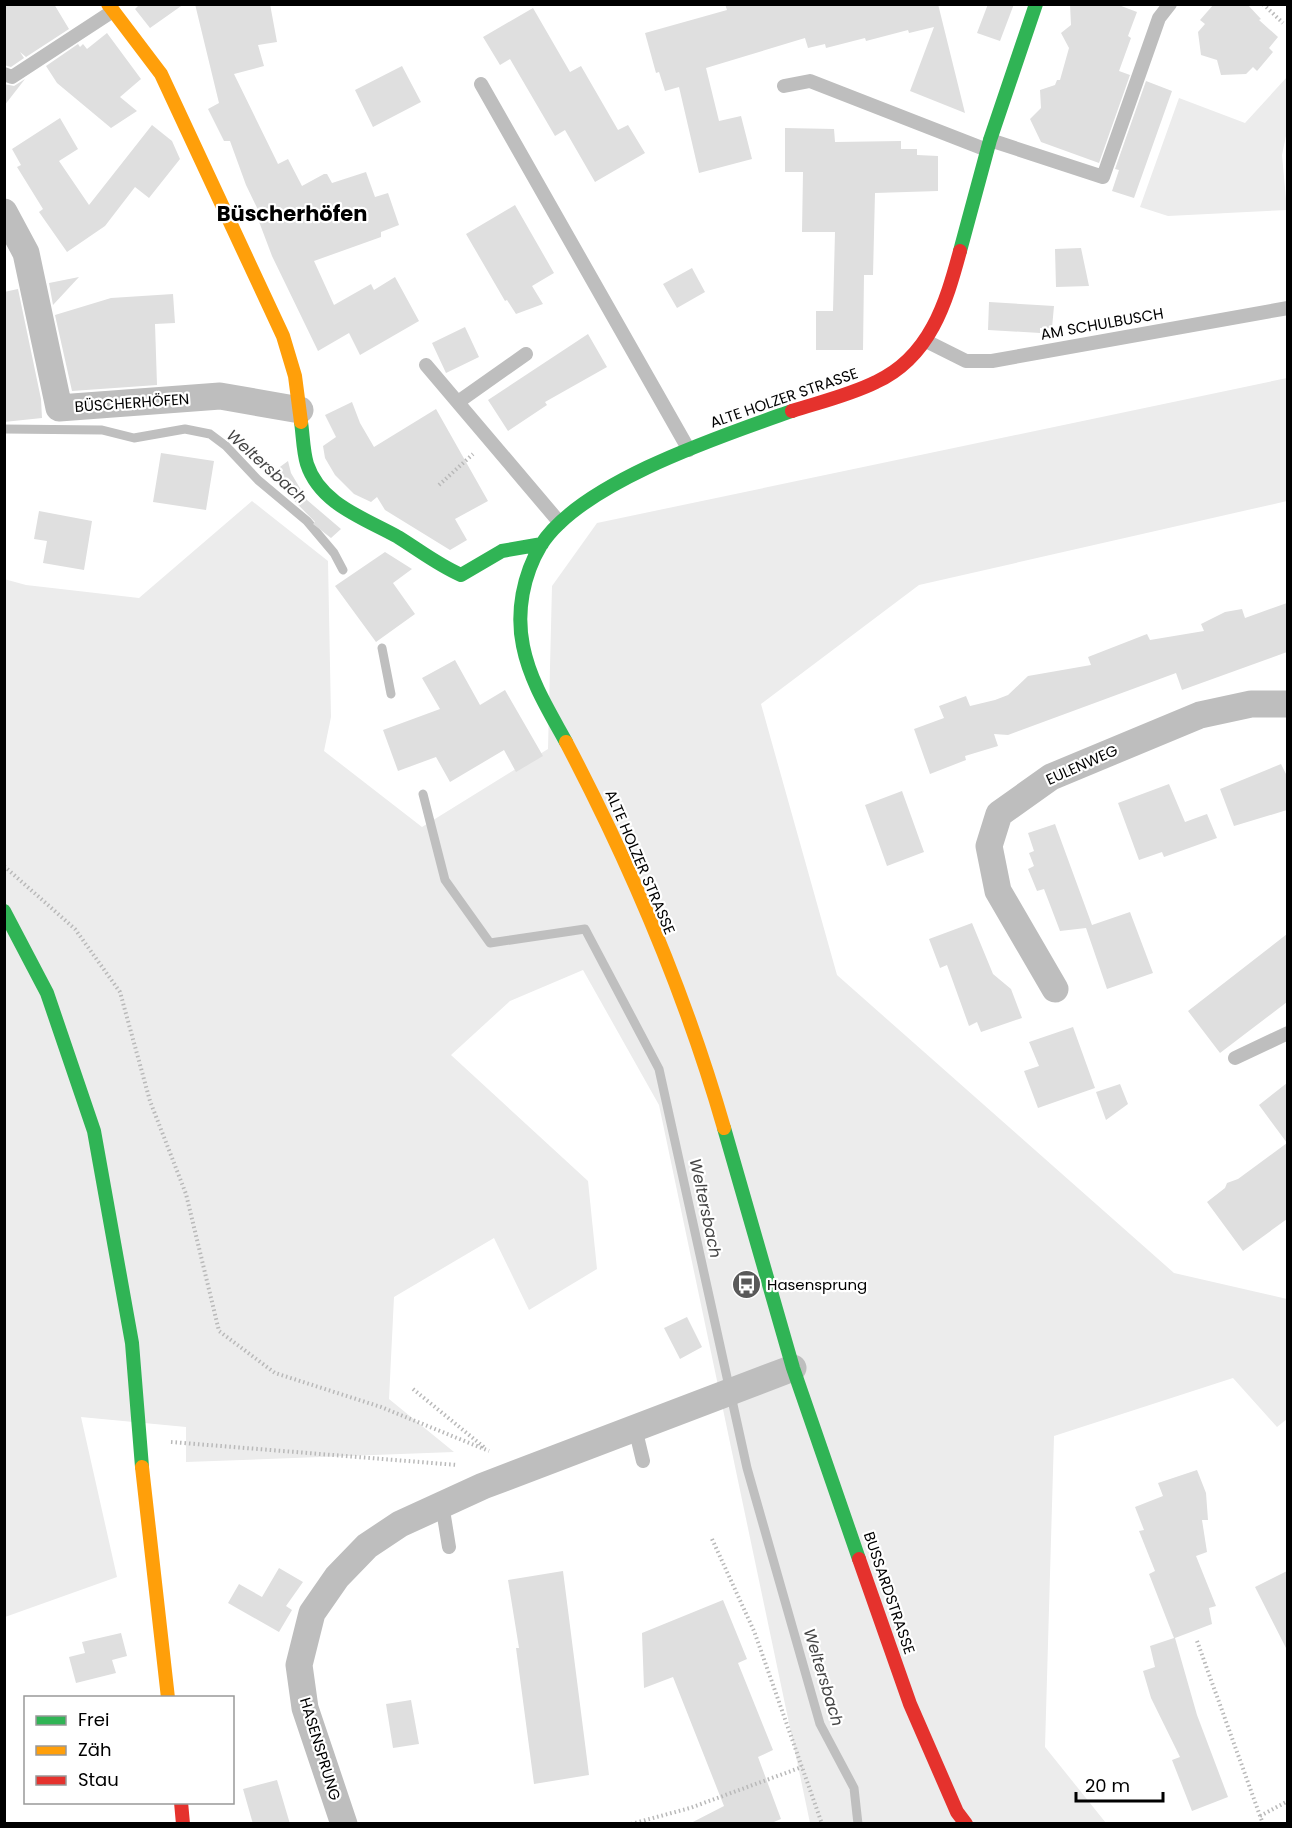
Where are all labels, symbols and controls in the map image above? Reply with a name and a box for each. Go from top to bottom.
district label: Büscherhöfen [217,199,367,228]
street label: AM SCHULBUSCH [1039,302,1165,345]
street label: ALTE HOLZER STRASSE [707,362,861,433]
street label: BÜSCHERHÖFEN [74,388,190,417]
water label: Weltersbach [221,424,312,509]
street label: EULENWEG [1043,739,1121,790]
street label: ALTE HOLZER STRASSE [600,786,680,937]
water label: Weltersbach [684,1156,727,1260]
bus stop icon: Hasensprung [730,1269,762,1301]
place label: Hasensprung [767,1274,867,1295]
street label: BUSSARDSTRASSE [859,1529,920,1657]
water label: Weltersbach [798,1625,849,1729]
street label: HASENSPRUNG [295,1695,346,1803]
legend [24,1696,234,1804]
text: Frei [78,1707,109,1732]
text: Zäh [78,1737,111,1762]
scale bar [1076,1765,1163,1803]
text: Stau [78,1767,119,1792]
text: 20 m [1085,1773,1130,1798]

